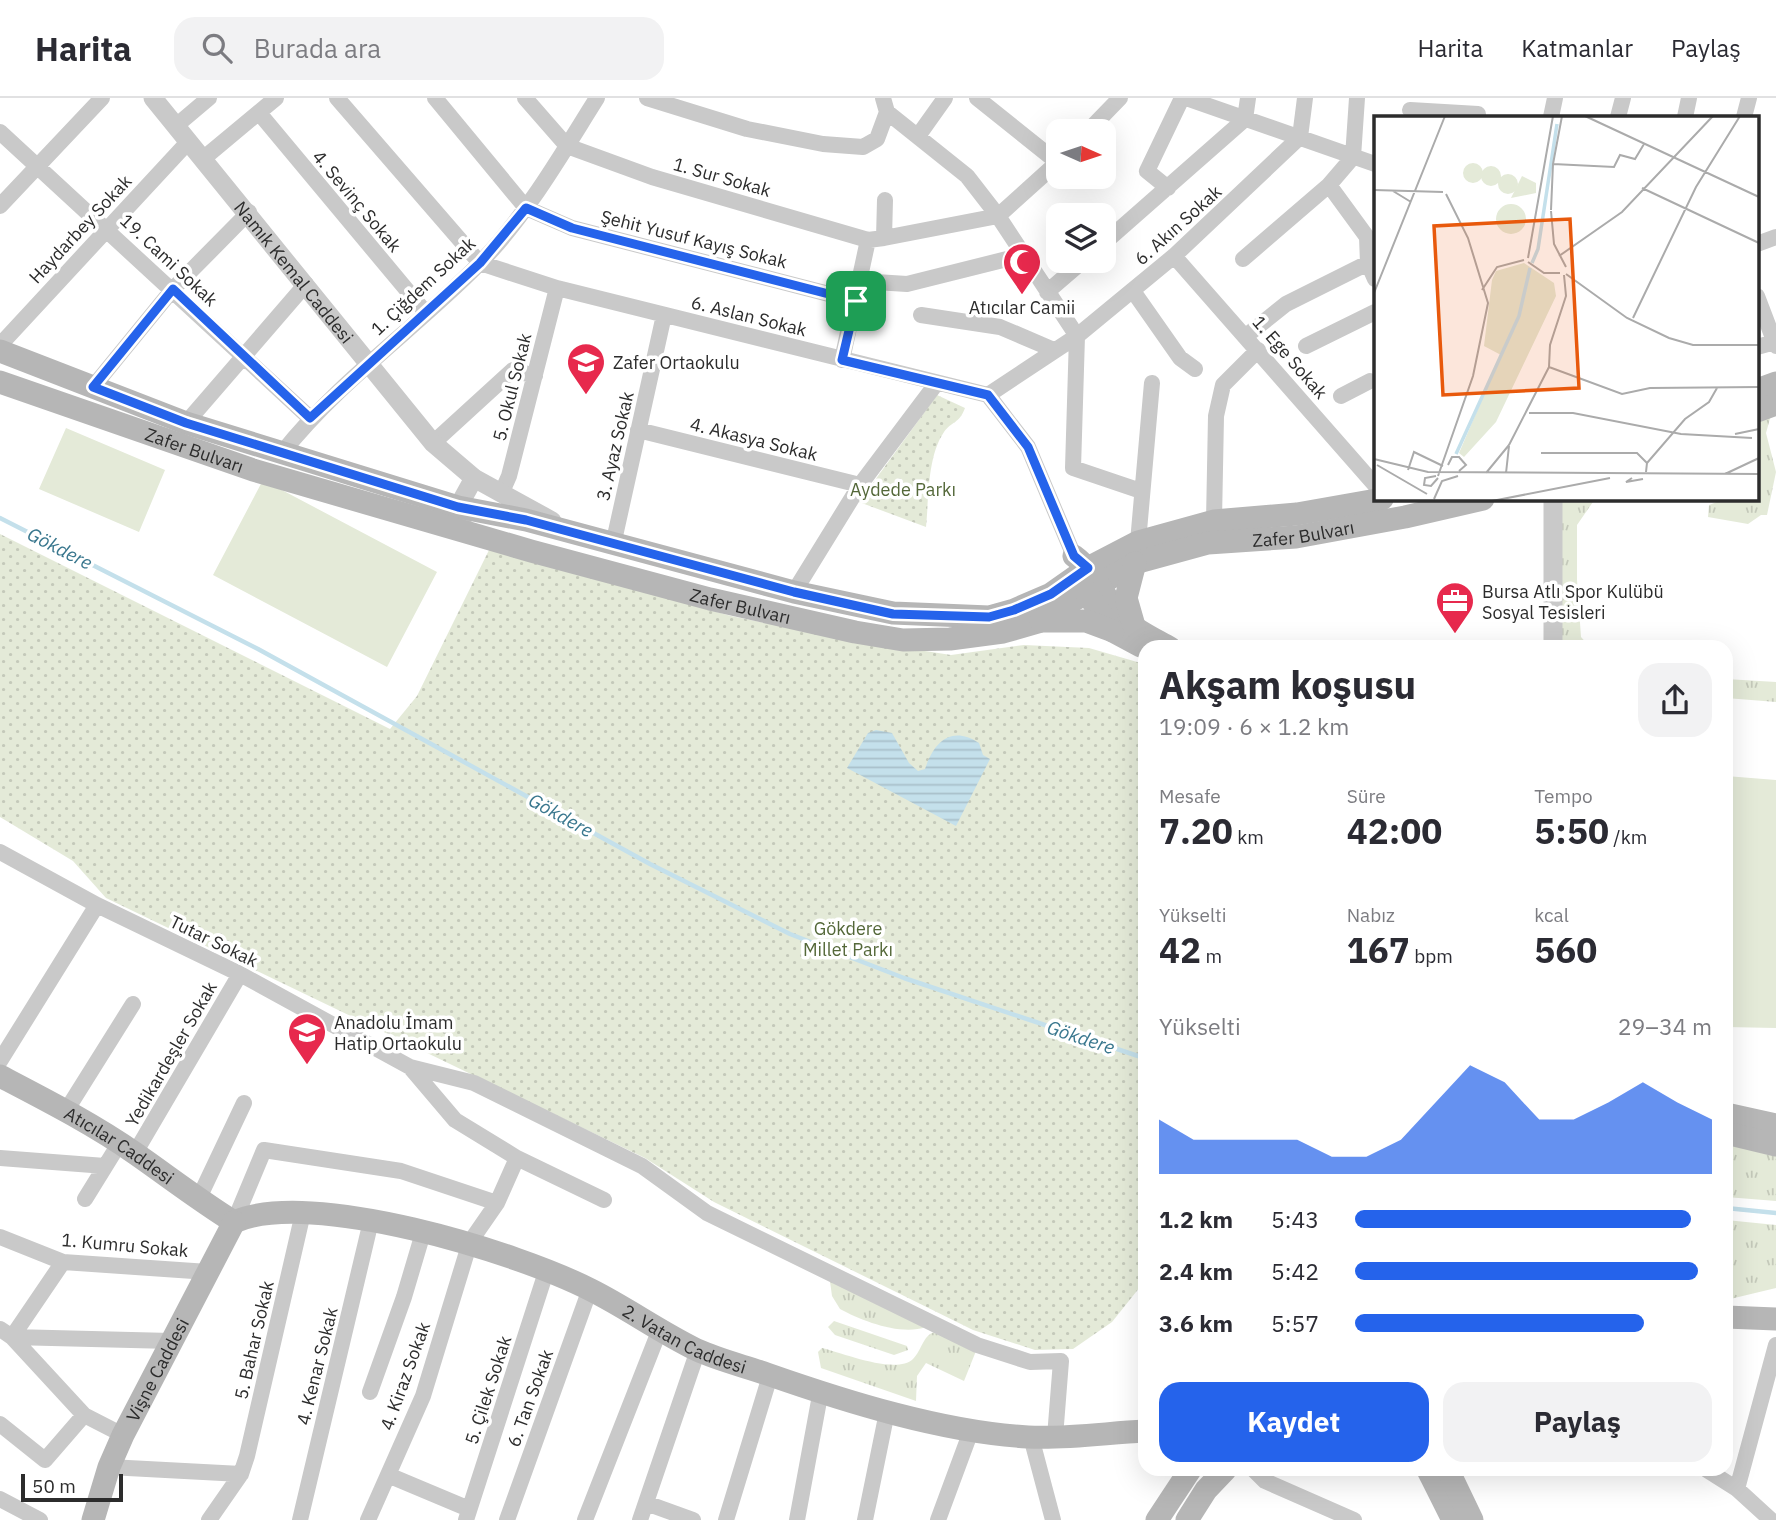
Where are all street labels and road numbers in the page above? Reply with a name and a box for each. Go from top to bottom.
street label: 4. Sevinç Sokak [308,145,407,257]
street label: 1. Sur Sokak [671,152,774,202]
street label: Haydarbey Sokak [24,169,137,288]
street label: 6. Akın Sokak [1130,180,1227,270]
street label: Namık Kemal Caddesi [230,196,359,348]
street label: Şehit Yusuf Kayış Sokak [598,205,790,273]
street label: 19. Cami Sokak [115,209,223,311]
street label: 1. Çiğdem Sokak [366,231,480,340]
street label: 6. Aslan Sokak [689,291,810,342]
street label: 1. Ege Sokak [1248,311,1333,404]
street label: 5. Okul Sokak [487,330,537,443]
street label: 3. Ayaz Sokak [591,389,639,503]
street label: 4. Akasya Sokak [688,412,821,466]
street label: Zafer Bulvarı [142,422,247,477]
street label: Zafer Bulvarı [1252,515,1356,551]
street label: Zafer Bulvarı [688,583,793,629]
street label: Tutar Sokak [166,910,262,972]
street label: Yedikardeşler Sokak [120,977,222,1131]
street label: Atıcılar Caddesi [61,1101,179,1189]
street label: 1. Kumru Sokak [61,1228,190,1262]
street label: 5. Bahar Sokak [229,1278,279,1402]
street label: 2. Vatan Caddesi [619,1299,749,1378]
street label: 4. Kenar Sokak [291,1304,343,1427]
street label: Vişne Caddesi [121,1314,193,1425]
street label: 4. Kiraz Sokak [375,1318,435,1433]
street label: 5. Çilek Sokak [460,1332,517,1447]
street label: 6. Tan Sokak [502,1346,558,1450]

